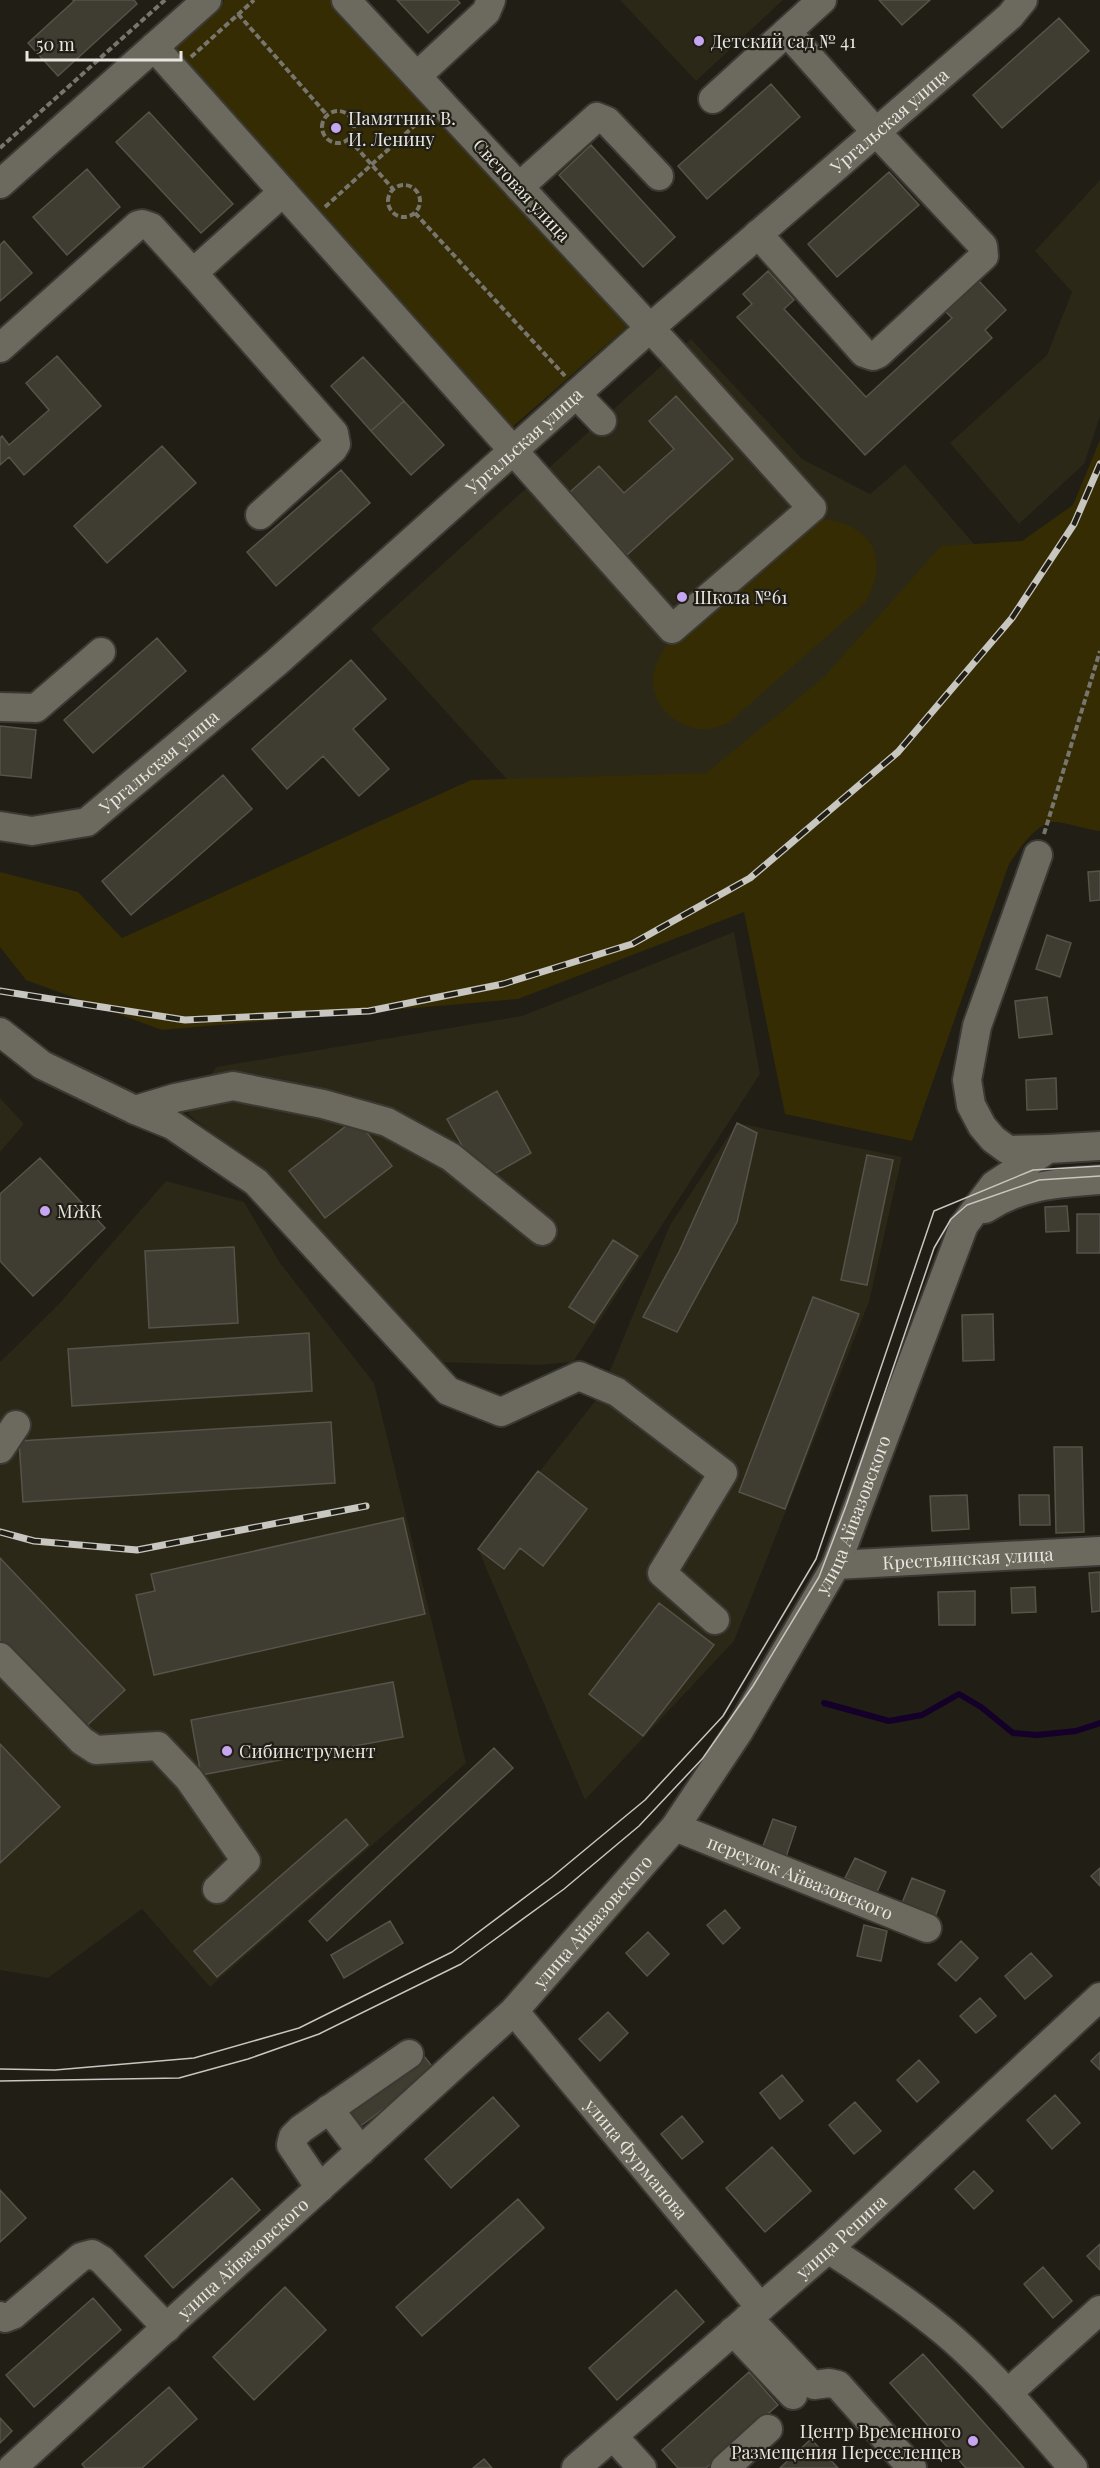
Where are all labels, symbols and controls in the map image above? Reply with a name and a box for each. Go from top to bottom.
scale bar [27,24,182,62]
place label: Детский сад № 41 [711,29,856,53]
text: 50 m [36,32,75,56]
marker: Детский сад № 41 [692,34,706,48]
street label: Ургальская улица [824,63,954,179]
place label: Памятник В. И. Ленину [348,106,456,151]
marker: Памятник В. И. Ленину [329,121,343,135]
street label: Световая улица [468,133,576,247]
street label: Ургальская улица [460,382,588,500]
place label: Школа №61 [694,585,788,609]
marker: Школа №61 [675,590,689,604]
street label: Ургальская улица [93,704,224,819]
place label: МЖК [57,1199,103,1223]
marker: МЖК [38,1204,52,1218]
street label: улица Айвазовского [809,1432,896,1599]
street label: Крестьянская улица [882,1541,1054,1575]
place label: Сибинструмент [239,1739,376,1763]
marker: Сибинструмент [220,1744,234,1758]
street label: переулок Айвазовского [704,1829,897,1925]
street label: улица Айвазовского [527,1850,657,1994]
street label: улица Фурманова [579,2093,694,2224]
street label: улица Репина [790,2189,892,2284]
street label: улица Айвазовского [171,2192,314,2325]
place label: Центр Временного Размещения Переселенцев [731,2419,961,2464]
marker: Центр Временного Размещения Переселенцев [966,2434,980,2448]

